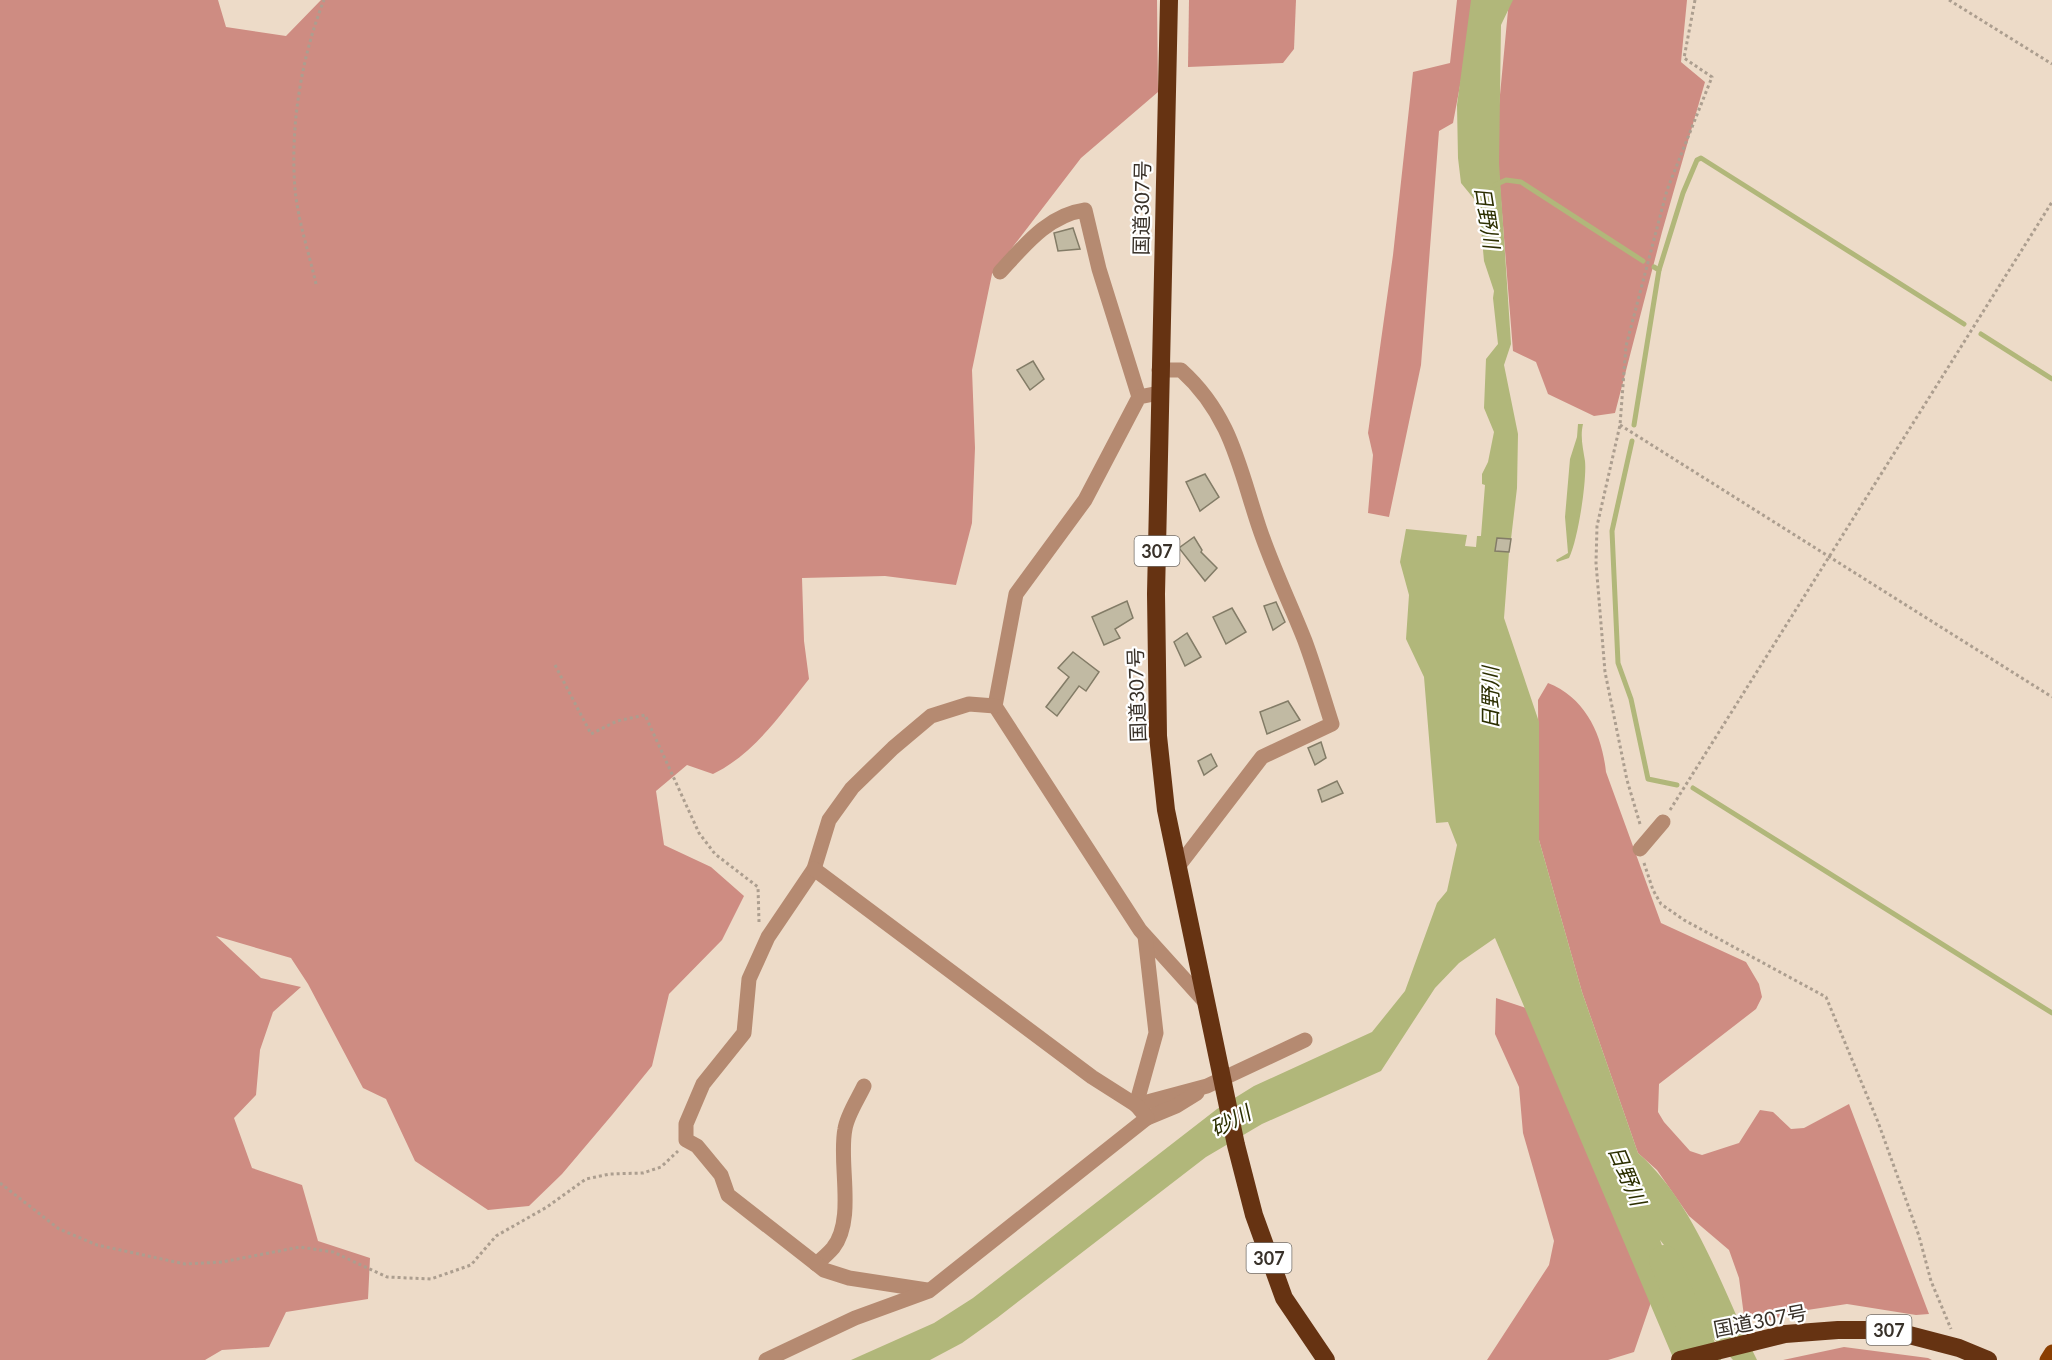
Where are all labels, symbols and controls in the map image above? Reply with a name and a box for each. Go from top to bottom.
street label: 国道307号 [1128,160,1154,256]
water label: 日野川 [1471,184,1506,252]
road number: 307 [1134,536,1180,566]
street label: 国道307号 [1122,647,1150,743]
water label: 日野川 [1477,665,1502,730]
water label: 砂川 [1206,1098,1256,1141]
water label: 日野川 [1604,1141,1653,1211]
road number: 307 [1246,1243,1292,1273]
street label: 国道307号 [1711,1299,1809,1341]
road number: 307 [1866,1315,1912,1345]

